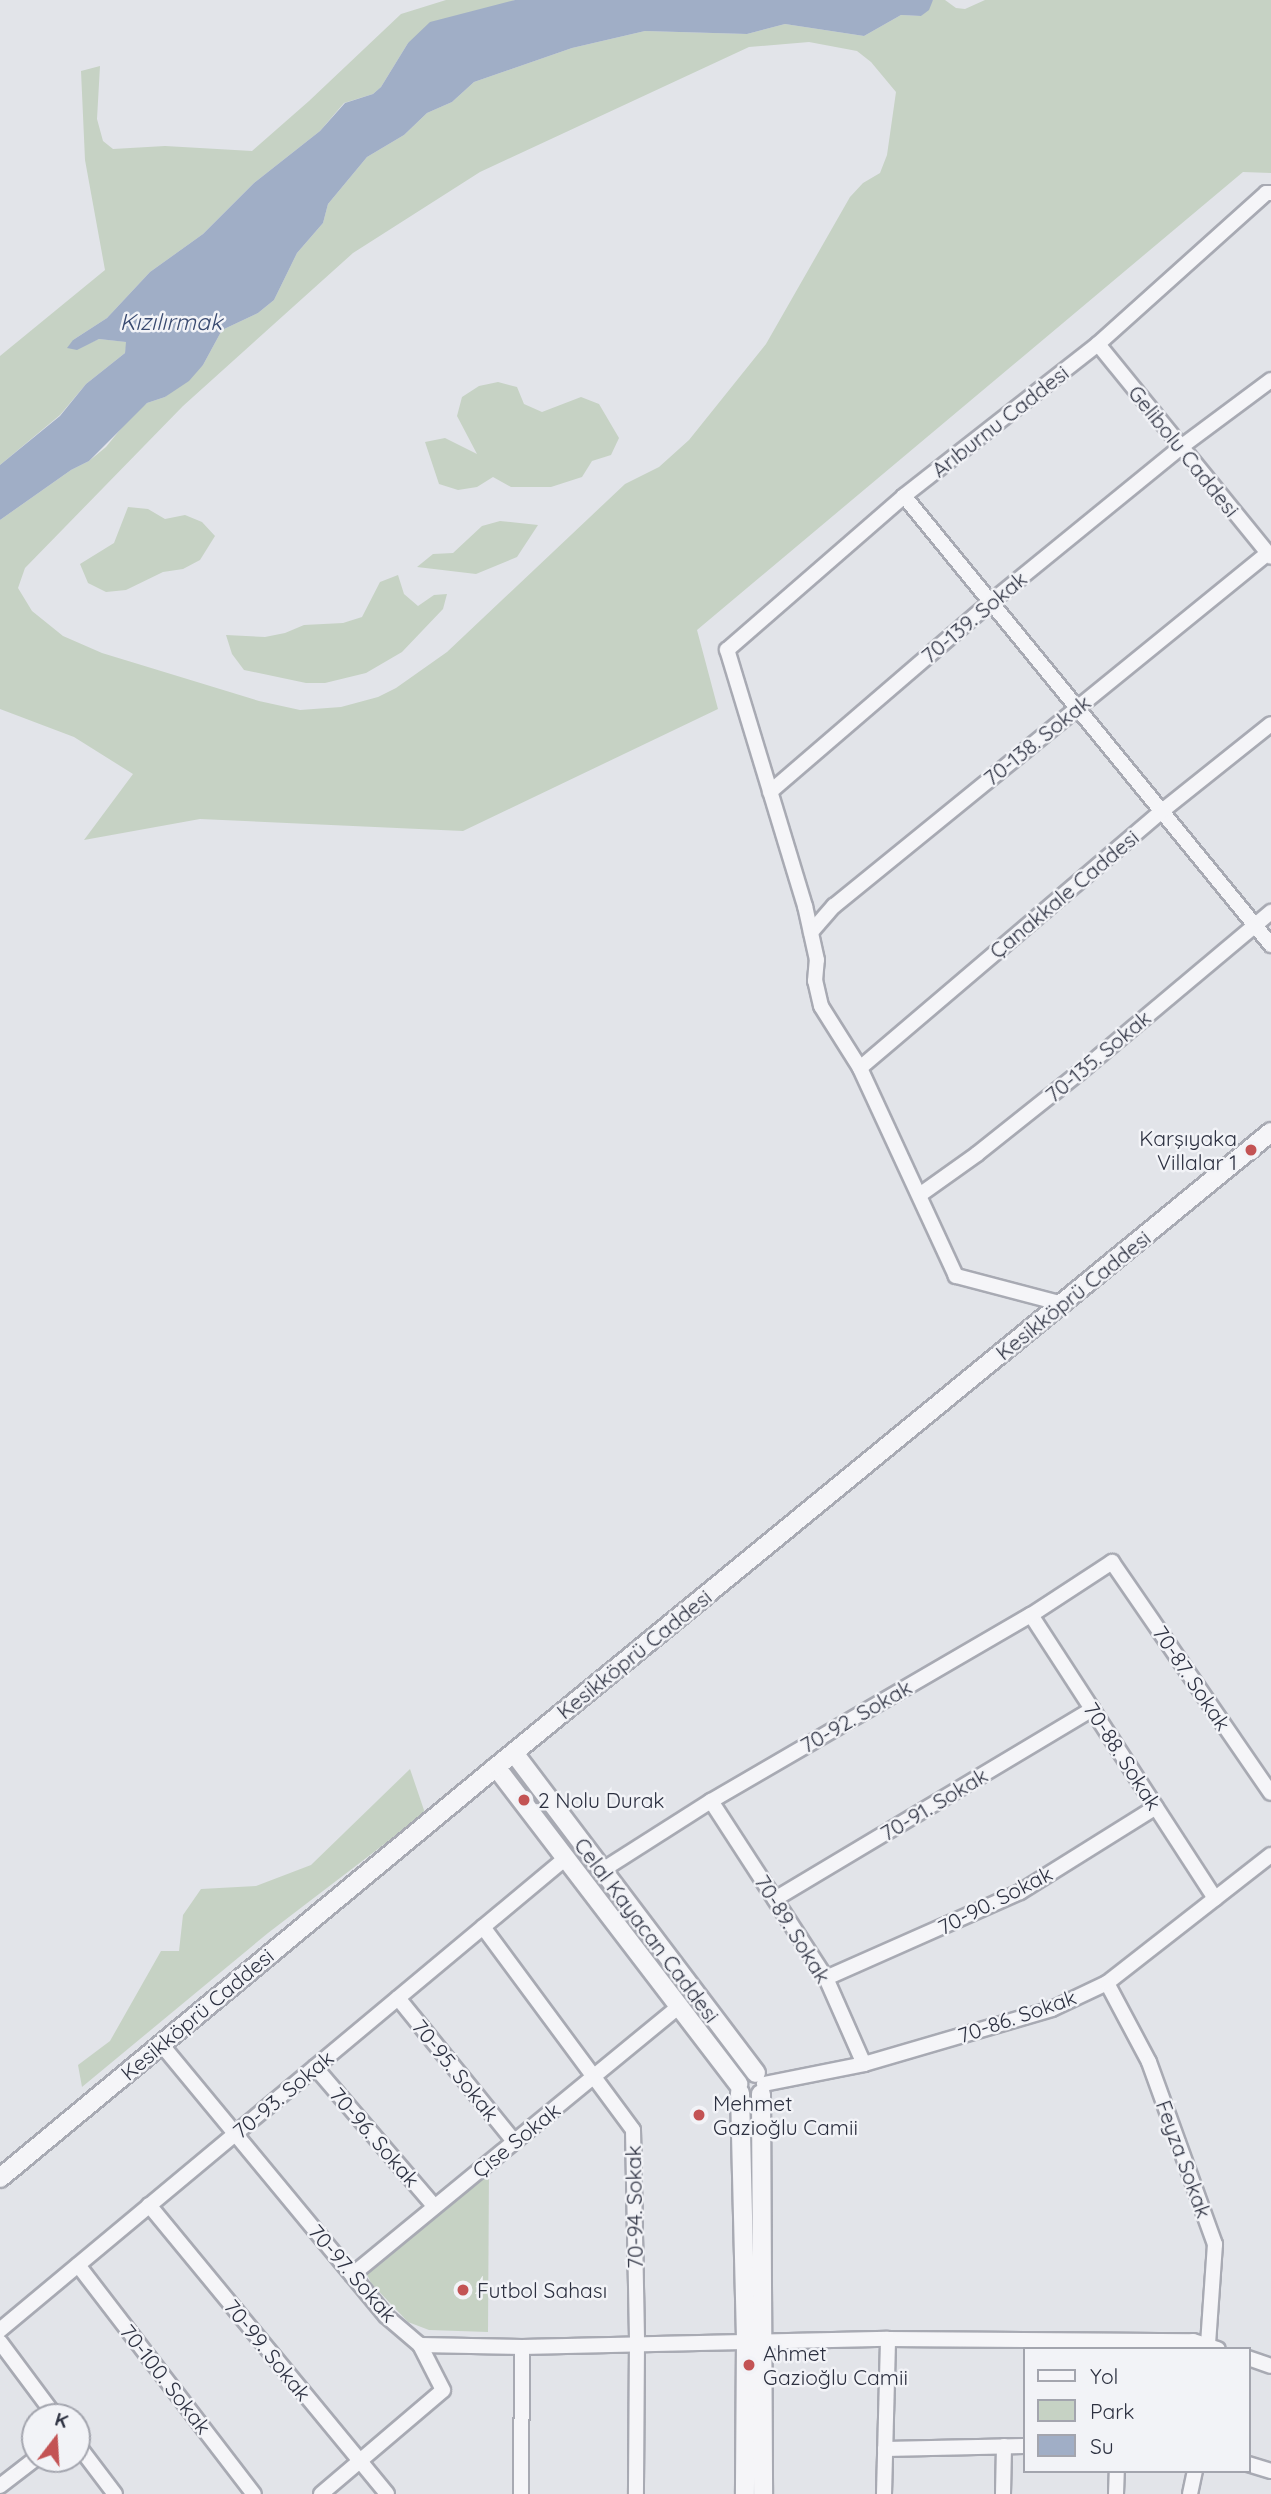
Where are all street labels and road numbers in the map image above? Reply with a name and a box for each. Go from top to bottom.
street label: Arıburnu Caddesi [927,360,1073,482]
street label: Gelibolu Caddesi [1123,380,1245,522]
street label: 70-139. Sokak [916,566,1032,668]
street label: 70-138. Sokak [979,689,1095,791]
street label: Çanakkale Caddesi [984,824,1144,964]
street label: 70-135. Sokak [1040,1005,1156,1107]
street label: Kesikköprü Caddesi [991,1225,1155,1365]
street label: Kesikköprü Caddesi [552,1584,716,1724]
street label: 70-87. Sokak [1148,1621,1236,1735]
street label: 70-92. Sokak [796,1674,916,1758]
street label: 70-88. Sokak [1079,1697,1167,1815]
street label: 70-91. Sokak [876,1762,992,1846]
street label: Celal Kayacan Caddesi [569,1833,725,2027]
street label: 70-90. Sokak [934,1860,1056,1940]
street label: 70-89. Sokak [750,1870,836,1988]
street label: Kesikköprü Caddesi [116,1943,278,2085]
street label: 70-86. Sokak [955,1984,1079,2048]
street label: 70-95. Sokak [407,2014,505,2126]
street label: 70-93. Sokak [228,2045,338,2143]
street label: 70-96. Sokak [325,2082,425,2192]
street label: Çise Sokak [467,2097,565,2183]
street label: Feyza Sokak [1151,2097,1217,2221]
street label: 70-94. Sokak [620,2145,648,2269]
street label: 70-97. Sokak [304,2219,402,2327]
street label: 70-99. Sokak [219,2294,317,2406]
street label: 70-100. Sokak [115,2319,217,2439]

